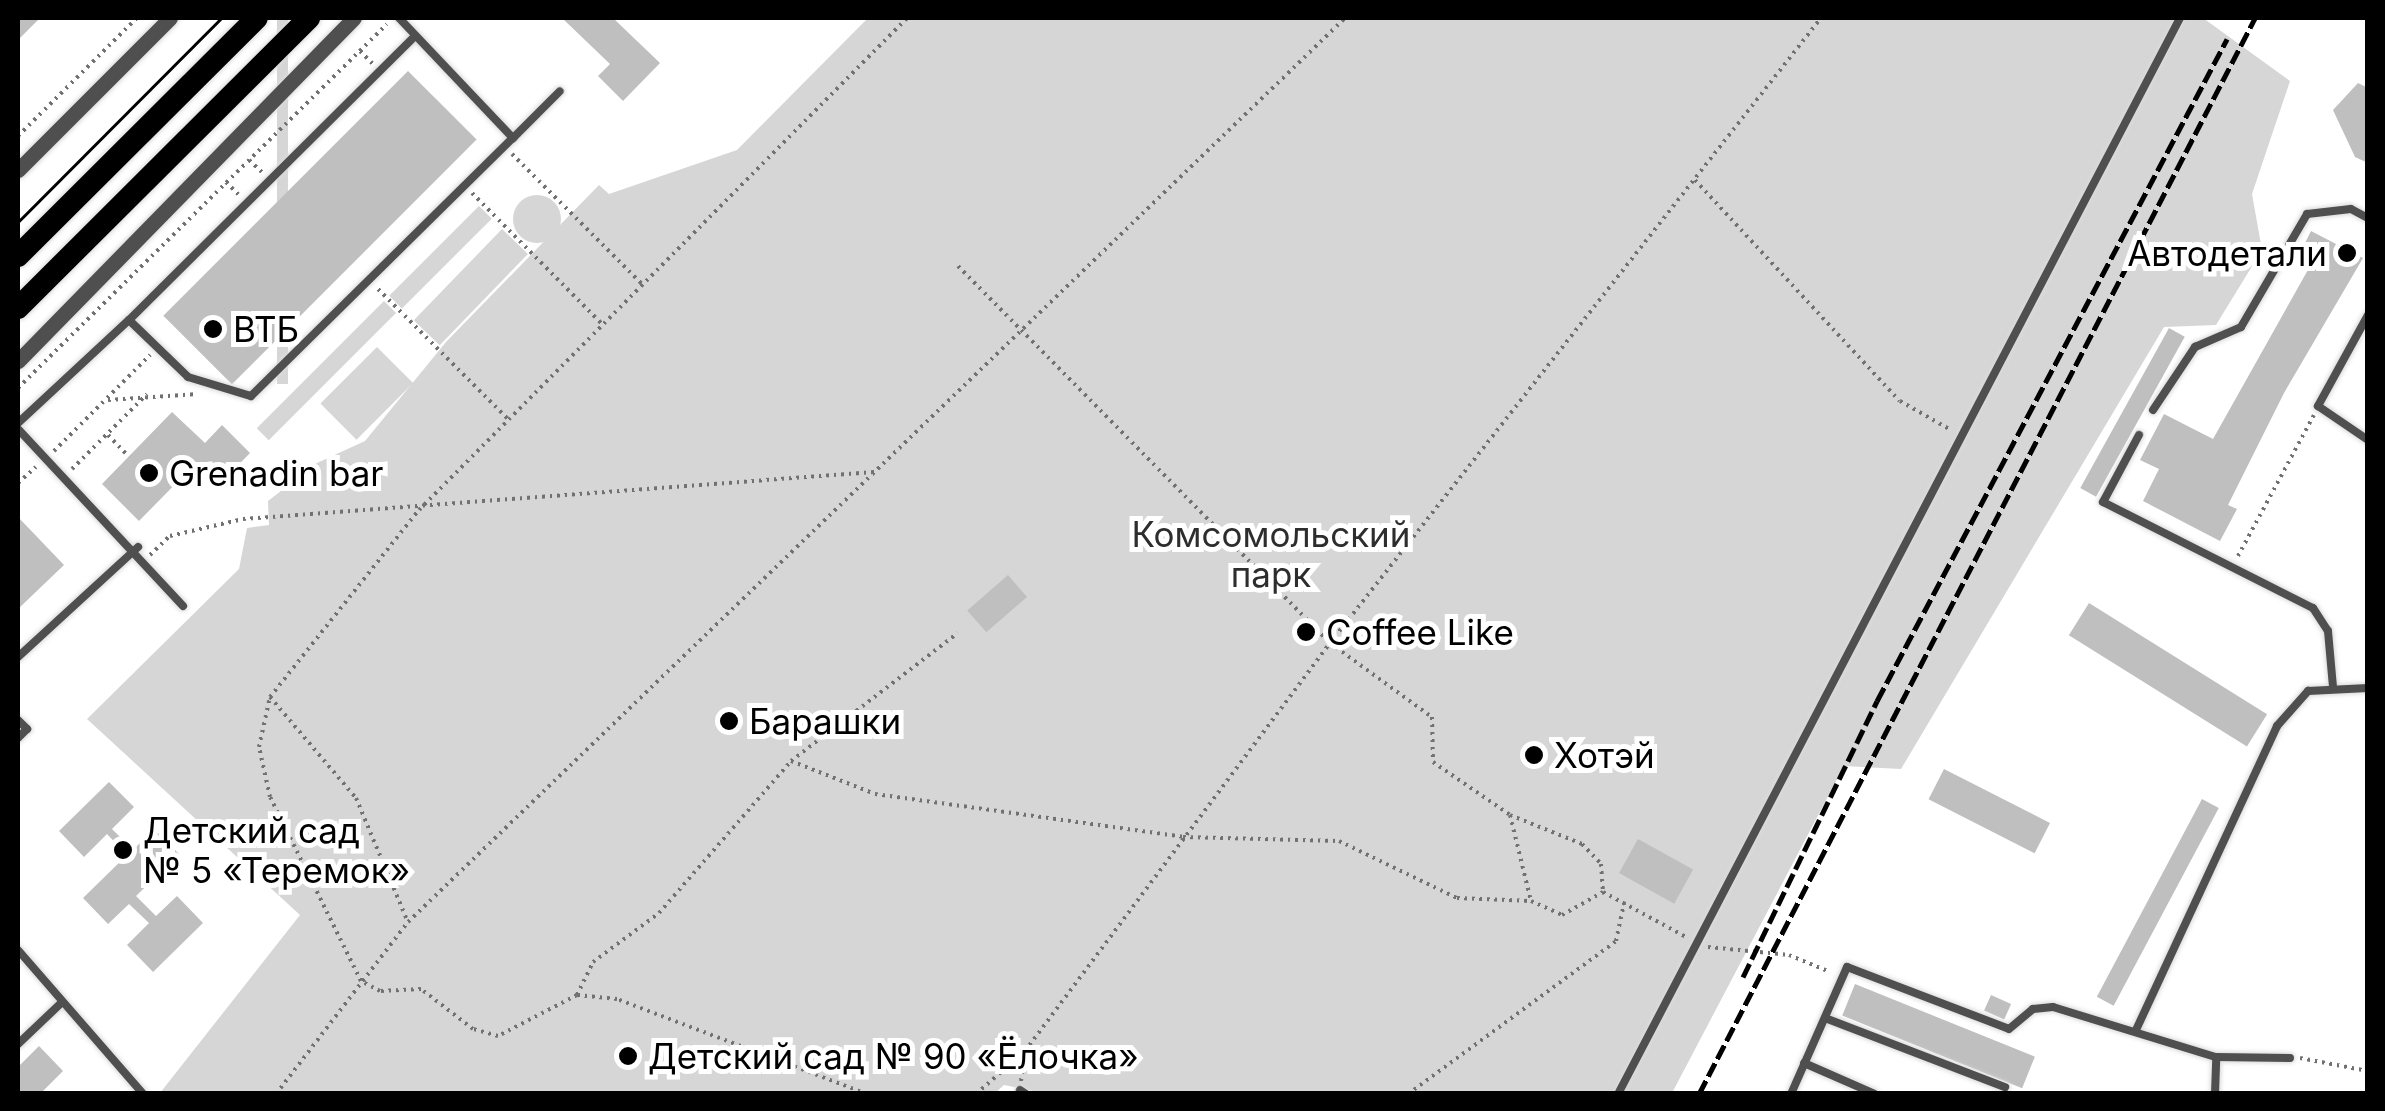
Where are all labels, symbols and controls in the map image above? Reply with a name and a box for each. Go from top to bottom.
place label: Автодетали [2127,232,2327,274]
marker: Автодетали [2336,242,2358,264]
place label: ВТБ [233,308,299,350]
marker: ВТБ [202,318,224,340]
place label: Grenadin bar [169,452,383,494]
marker: Grenadin bar [138,462,160,484]
park label: Комсомольский парк [1131,513,1411,595]
place label: Coffee Like [1326,611,1514,653]
marker: Coffee Like [1295,621,1317,643]
place label: Барашки [749,700,901,742]
marker: Барашки [718,710,740,732]
place label: Хотэй [1554,734,1655,776]
marker: Хотэй [1523,744,1545,766]
place label: Детский сад № 5 «Теремок» [143,809,410,891]
marker: Детский сад № 5 «Теремок» [112,839,134,861]
place label: Детский сад № 90 «Ёлочка» [648,1035,1139,1077]
marker: Детский сад № 90 «Ёлочка» [617,1045,639,1067]

